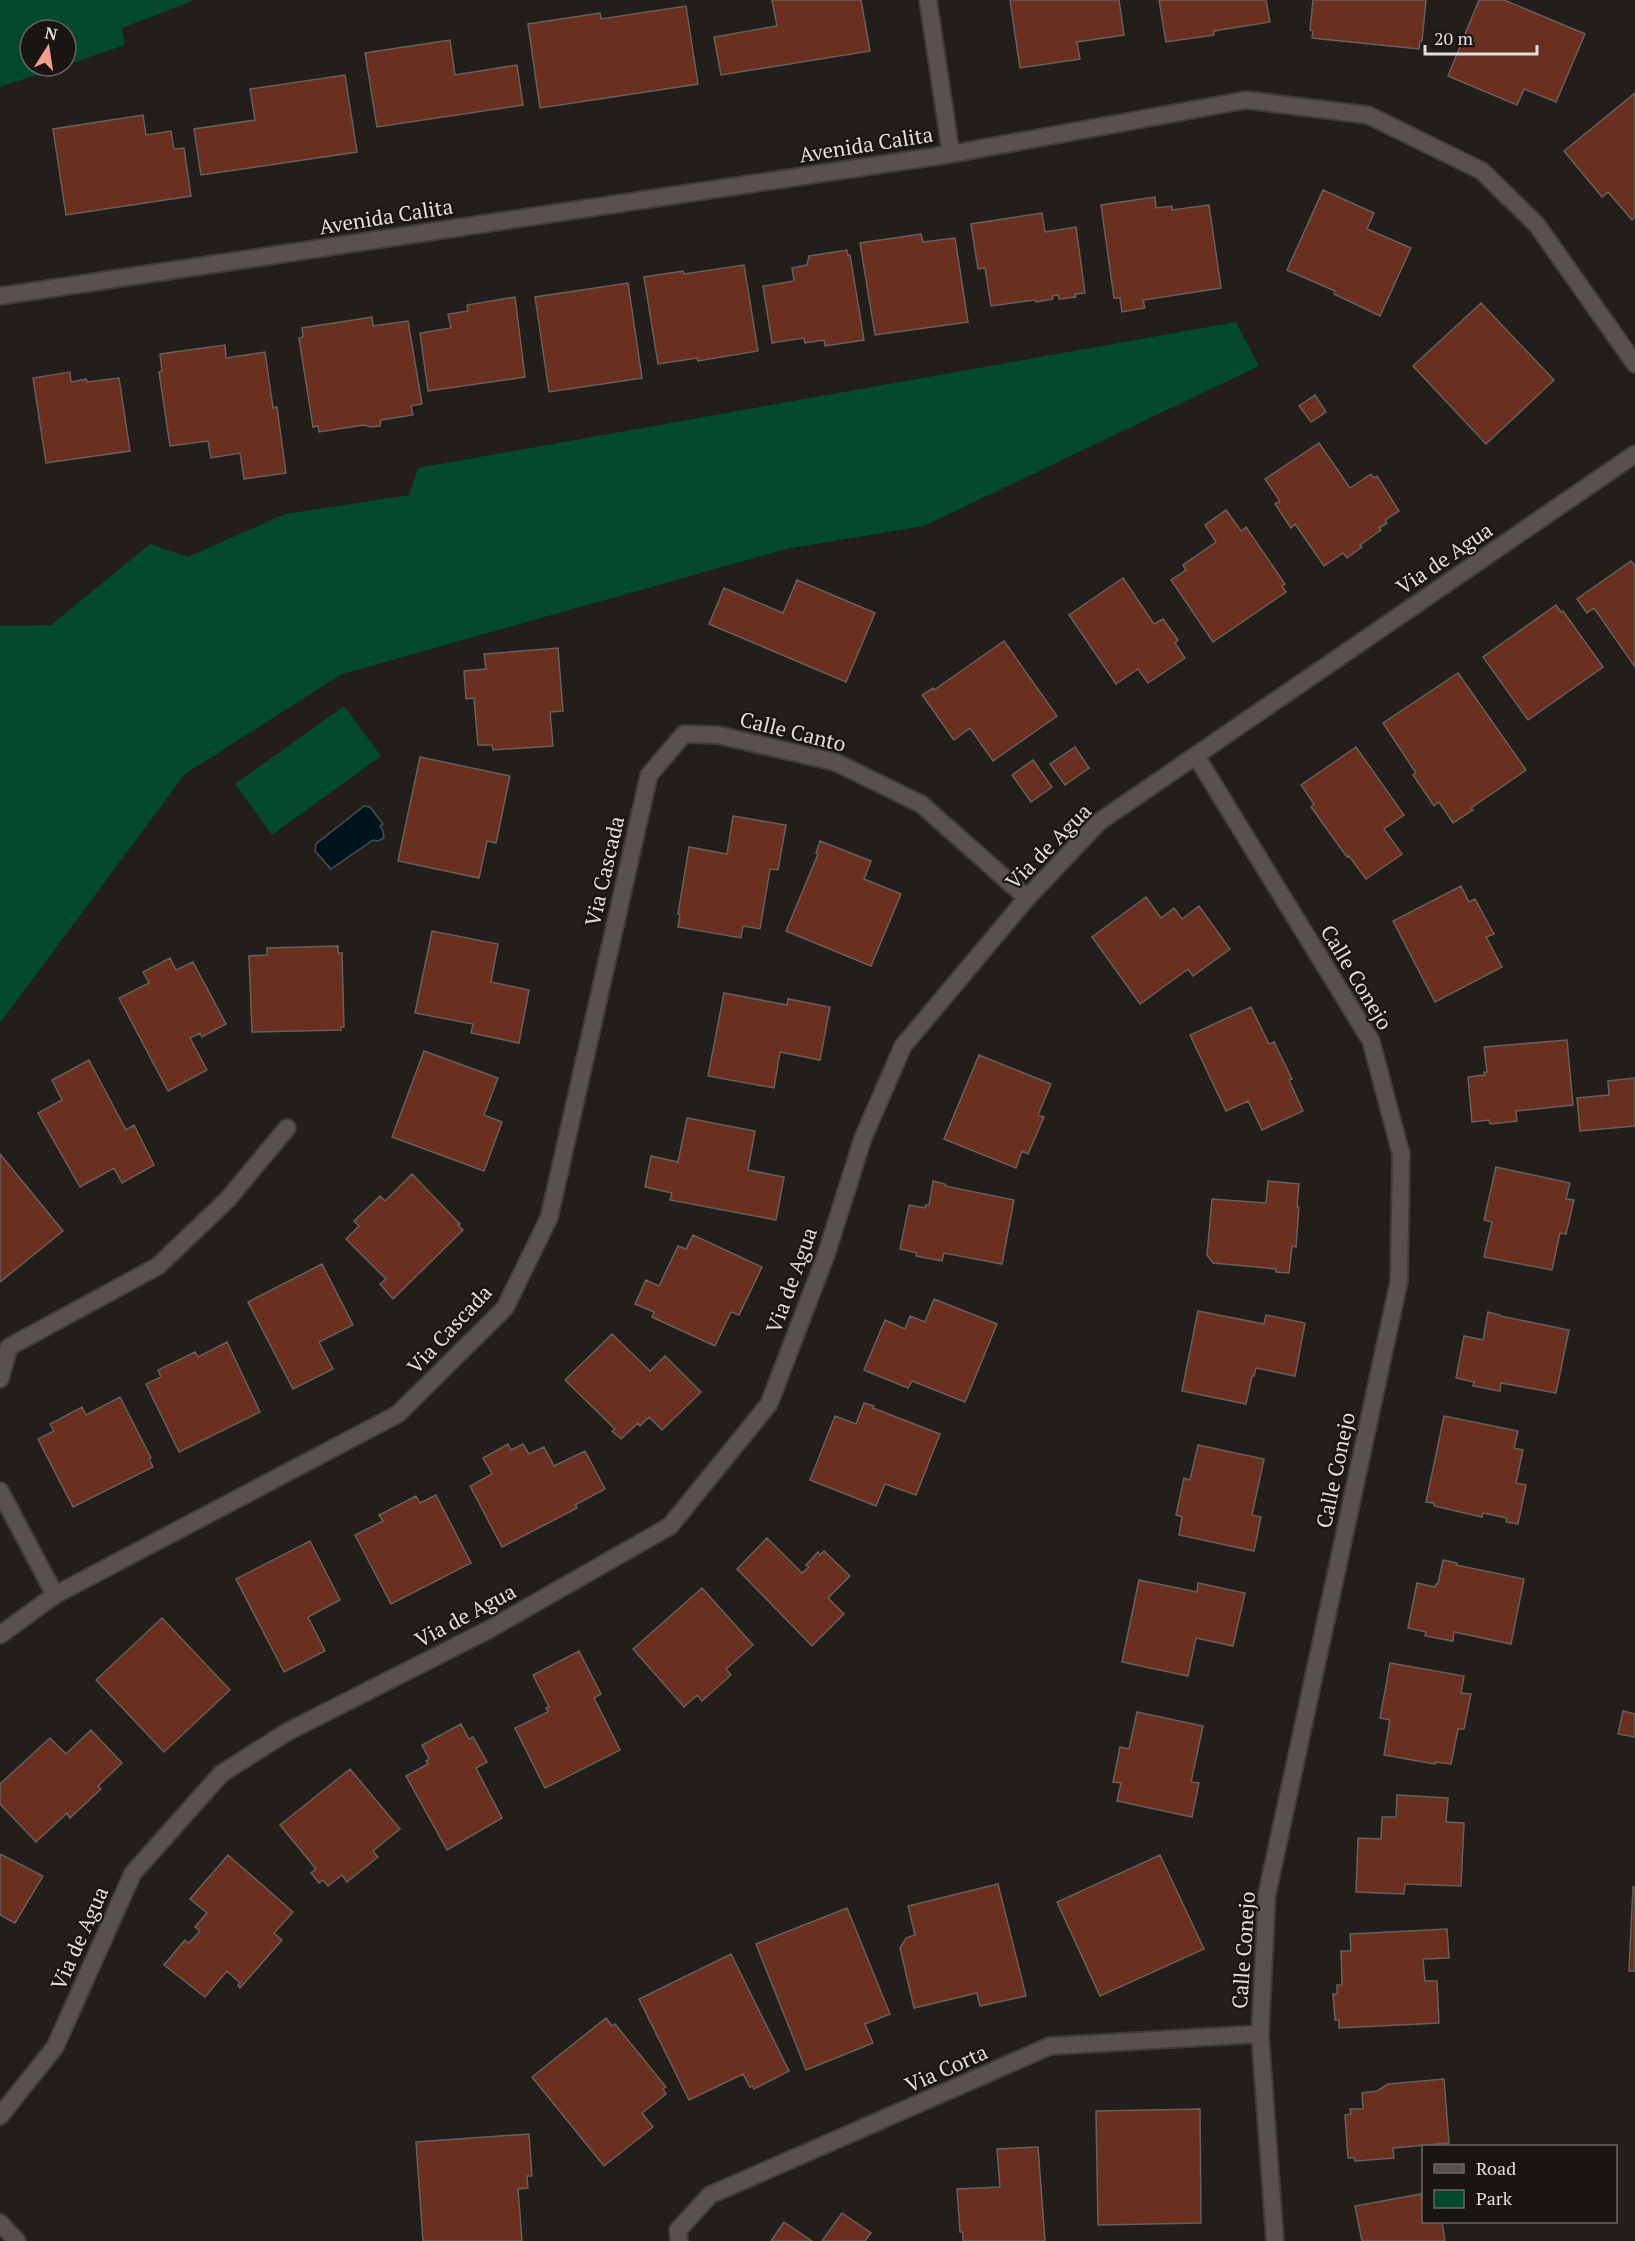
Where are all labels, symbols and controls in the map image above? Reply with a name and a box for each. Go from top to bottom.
north arrow [18,18,78,78]
scale bar [1425,18,1538,56]
text: N [43,21,59,45]
text: 20 m [1434,26,1474,50]
street label: Avenida Calita [797,120,935,168]
street label: Avenida Calita [317,192,455,240]
street label: Via de Agua [1390,515,1498,601]
street label: Calle Canto [737,704,849,758]
street label: Via de Agua [999,797,1097,895]
street label: Via Cascada [578,813,630,929]
street label: Calle Conejo [1315,919,1399,1035]
street label: Via de Agua [759,1223,823,1337]
street label: Via Cascada [400,1278,498,1380]
street label: Calle Conejo [1309,1409,1361,1531]
street label: Via de Agua [410,1576,521,1653]
street label: Via de Agua [44,1881,114,1994]
street label: Calle Conejo [1225,1890,1261,2010]
street label: Via Corta [900,2037,992,2099]
legend [1422,2145,1617,2223]
text: Road [1476,2156,1516,2180]
text: Park [1476,2186,1513,2210]

